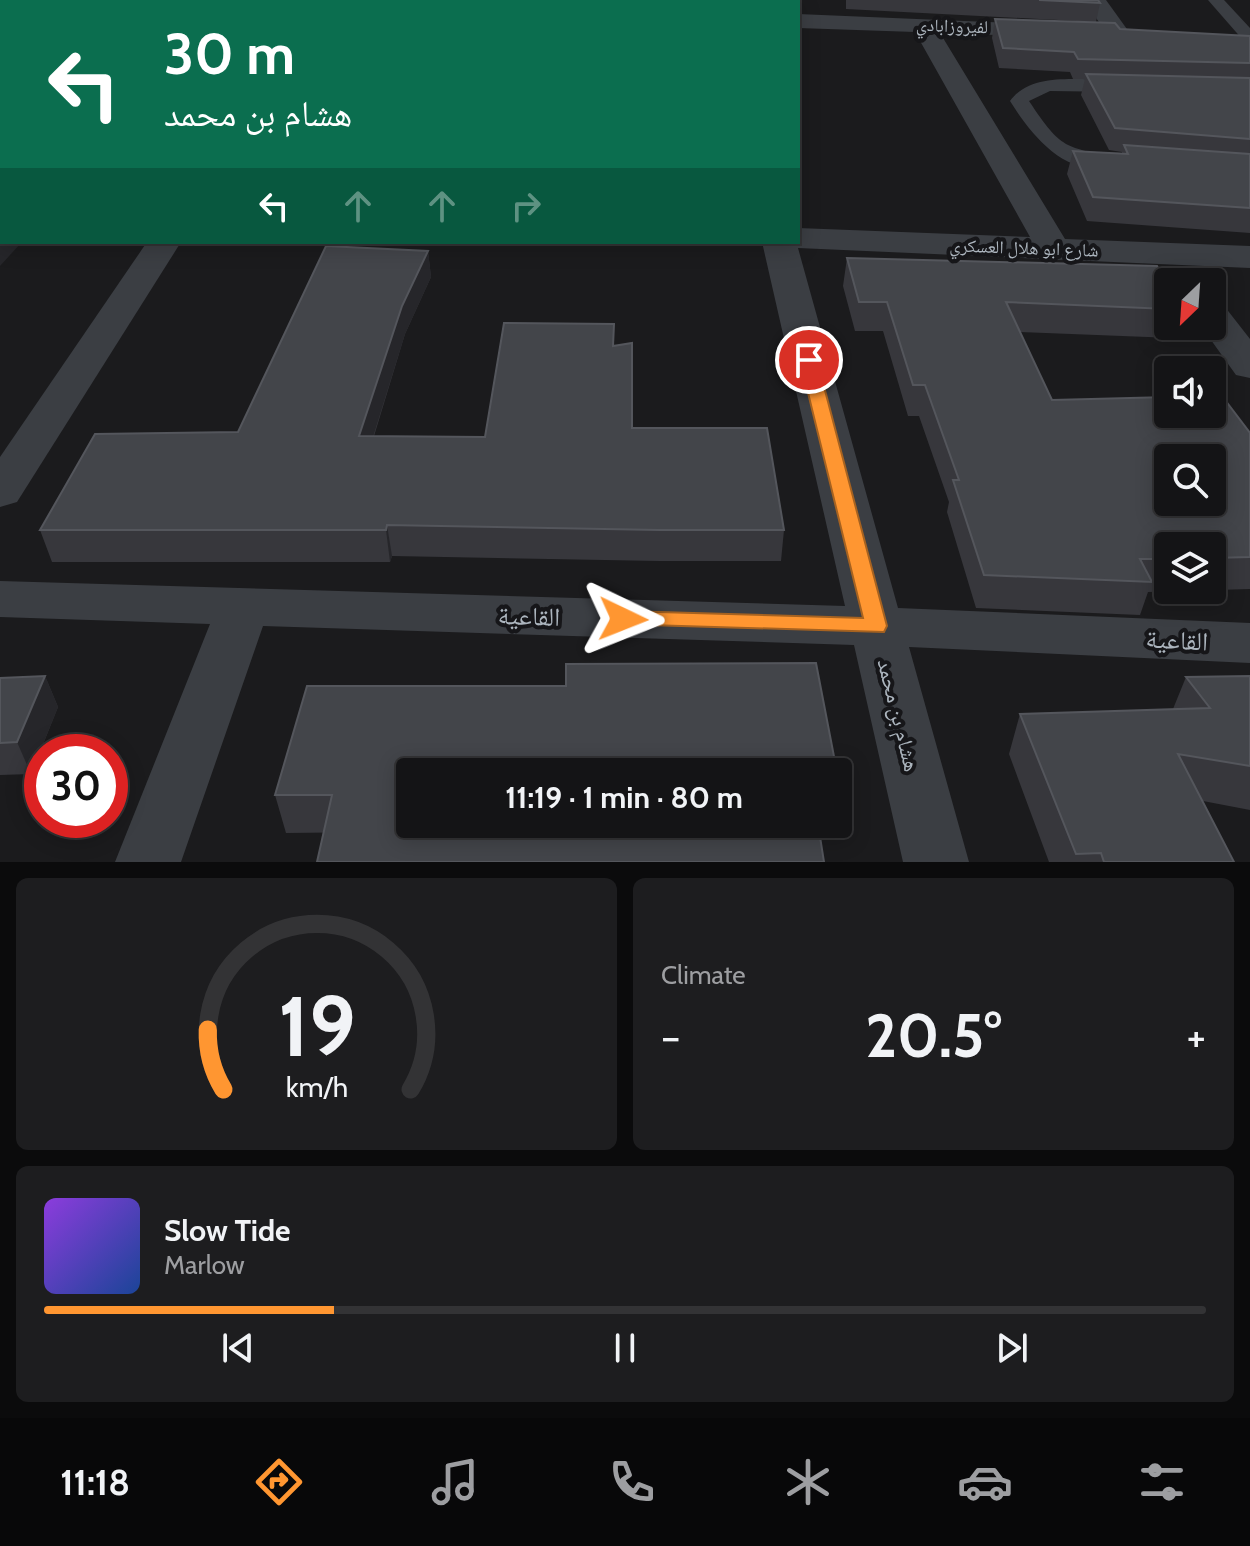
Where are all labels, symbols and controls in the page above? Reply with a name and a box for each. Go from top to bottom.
street label: لفيروزابادي [915,14,989,42]
text: 30 m [164,20,295,88]
icon: left [32,32,136,136]
text: هشام بن محمد [164,91,352,135]
icon: left [252,184,296,228]
icon: ahead [336,184,380,228]
icon: ahead [420,184,464,228]
icon: right [504,184,548,228]
street label: شارع ابو هلال العسكري [949,234,1099,265]
north arrow [1154,268,1226,340]
map controls [1154,268,1226,604]
pin [775,326,843,394]
icon: arrive [787,338,831,382]
button: sound [1154,356,1226,428]
button: search [1154,444,1226,516]
button: layers [1154,532,1226,604]
position arrow [581,577,665,661]
street label: القاعية [497,599,561,633]
street label: القاعية [1145,622,1209,658]
street label: هشام بن محمد [871,656,926,774]
speed limit sign: 30 [24,734,128,838]
text: 11:19 · 1 min · 80 m [505,779,743,816]
text: Climate [661,959,746,991]
text: 19 [278,976,355,1077]
text: 20.5° [865,999,1002,1072]
text: − [661,1010,680,1063]
text: + [1187,1010,1206,1063]
text: km/h [285,1069,348,1104]
text: Slow Tide [164,1212,291,1249]
text: Marlow [164,1249,245,1281]
icon: previous [216,1326,260,1370]
icon: pause [603,1326,647,1370]
icon: next [990,1326,1034,1370]
icon: directions [251,1454,307,1510]
icon: music [427,1454,483,1510]
icon: phone [604,1454,660,1510]
icon: climate [780,1454,836,1510]
icon: car [957,1454,1013,1510]
icon: filters [1134,1454,1190,1510]
text: 11:18 [60,1460,130,1504]

